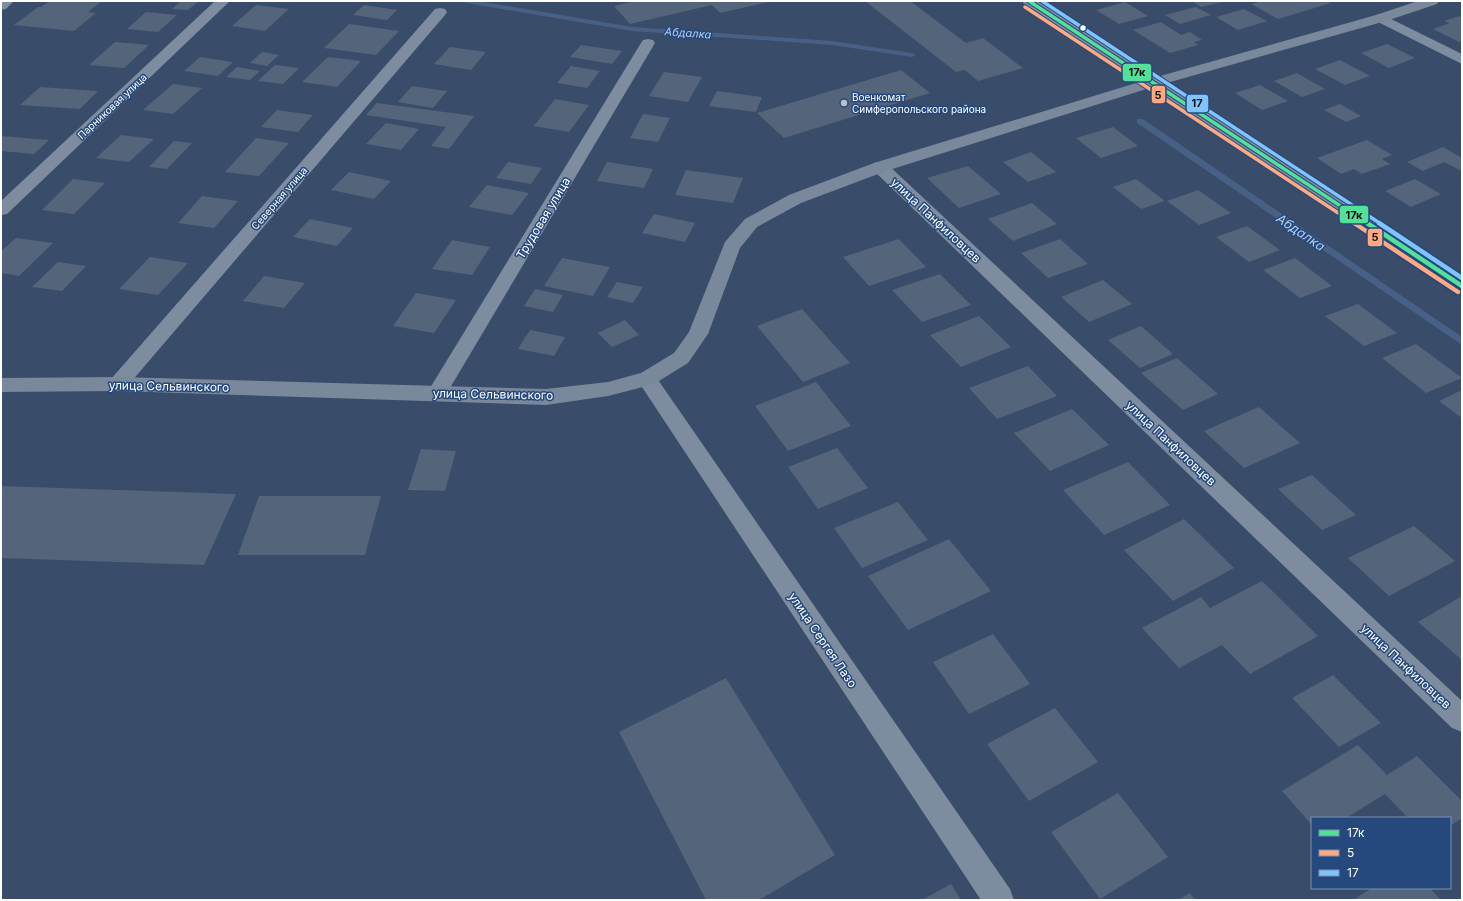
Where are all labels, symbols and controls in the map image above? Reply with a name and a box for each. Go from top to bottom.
unlabelled marker [1078,23,1088,33]
water label: Абдалка [663,24,712,42]
line badge: 17к [1122,63,1152,82]
text: 17к [1129,65,1146,79]
street label: Парниковая улица [75,71,149,141]
line badge: 5 [1151,85,1166,104]
text: 5 [1154,88,1162,102]
place label: Военкомат Симферопольского района [852,91,986,115]
line badge: 17 [1186,94,1209,113]
text: 17 [1191,96,1203,110]
marker: Военкомат Симферопольского района [839,98,849,108]
street label: Северная улица [249,164,309,232]
street label: Трудовая улица [513,174,573,262]
street label: улица Панфиловцев [888,174,984,266]
line badge: 17к [1339,205,1369,224]
text: 17к [1346,208,1363,222]
water label: Абдалка [1273,209,1328,254]
line badge: 5 [1367,228,1383,247]
text: 5 [1371,230,1379,244]
street label: улица Сельвинского [109,377,229,395]
street label: улица Сельвинского [433,385,553,403]
street label: улица Панфиловцев [1123,397,1219,489]
street label: улица Сергея Лазо [786,590,860,690]
street label: улица Панфиловцев [1358,620,1454,712]
legend [1311,817,1451,889]
text: 17к [1347,825,1365,840]
text: 5 [1347,845,1354,860]
text: 17 [1347,865,1359,880]

